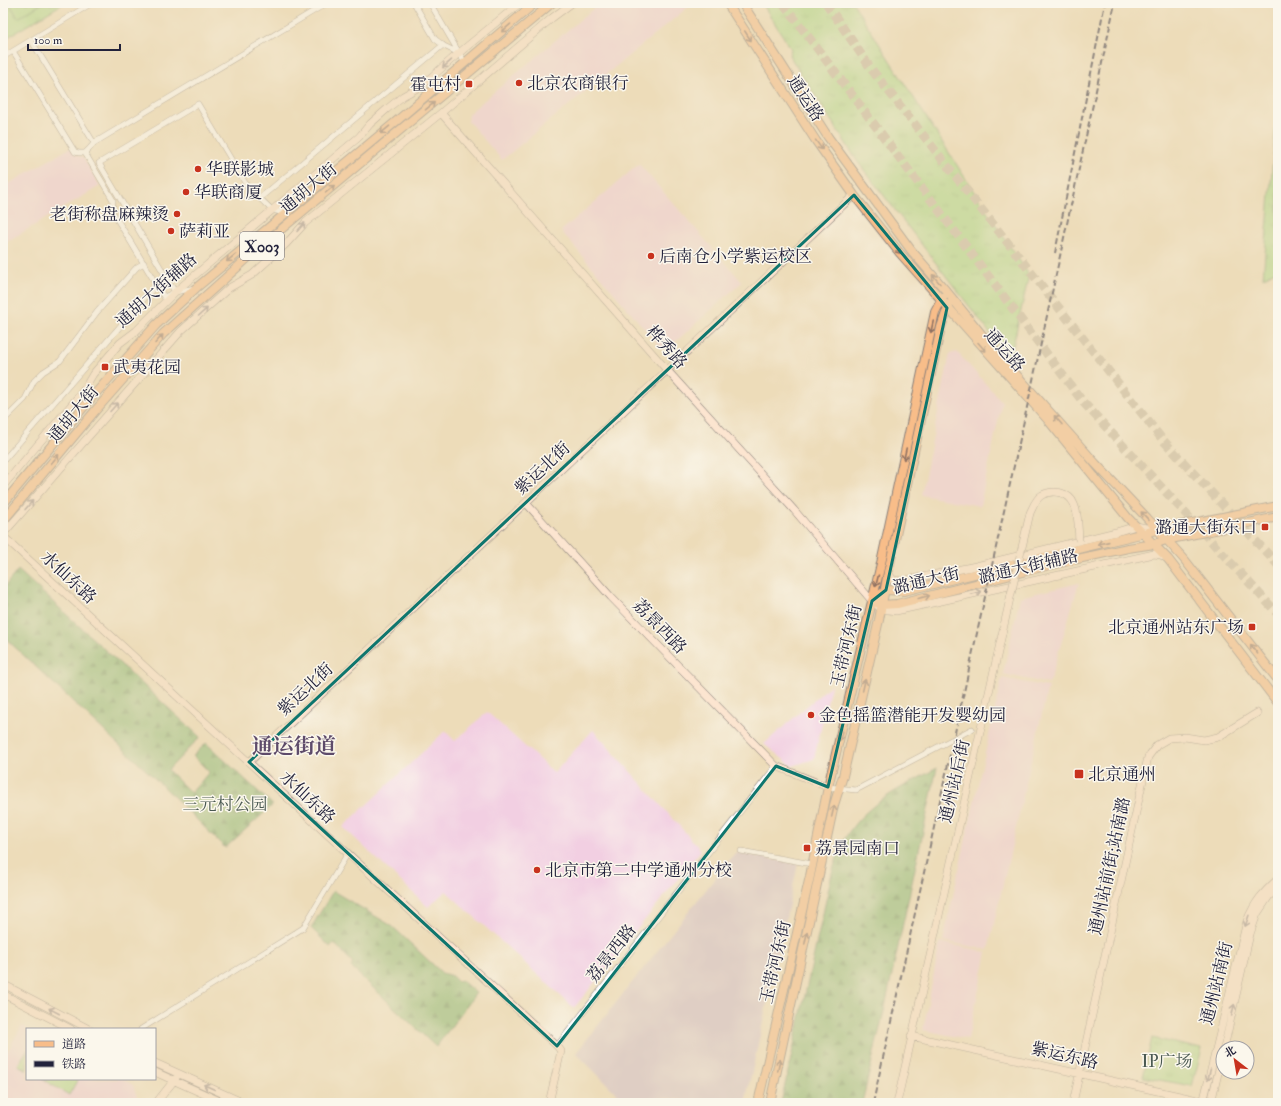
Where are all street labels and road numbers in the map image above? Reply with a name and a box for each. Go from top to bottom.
street label: 通运路 [783,71,828,125]
street label: 通胡大街 [276,158,341,218]
road number: X003 [240,232,284,260]
street label: 通胡大街辅路 [111,248,201,332]
street label: 桦秀路 [642,321,691,373]
street label: 通运路 [980,324,1029,376]
street label: 通胡大街 [43,382,103,447]
street label: 紫运北街 [510,437,574,499]
street label: 潞通大街辅路 [976,545,1080,588]
street label: 水仙东路 [37,546,101,608]
street label: 潞通大街 [891,563,962,598]
street label: 荔景西路 [628,595,691,658]
street label: 玉带河东街 [827,602,866,690]
street label: 紫运北街 [273,658,337,720]
street label: 通州站后街 [935,737,974,825]
street label: 水仙东路 [276,766,340,828]
street label: 通州站前街;站南潞 [1085,795,1134,937]
street label: 玉带河东街 [756,918,795,1006]
street label: 荔景西路 [582,920,641,987]
street label: 通州站南街 [1196,939,1237,1027]
street label: 紫运东路 [1029,1038,1100,1073]

